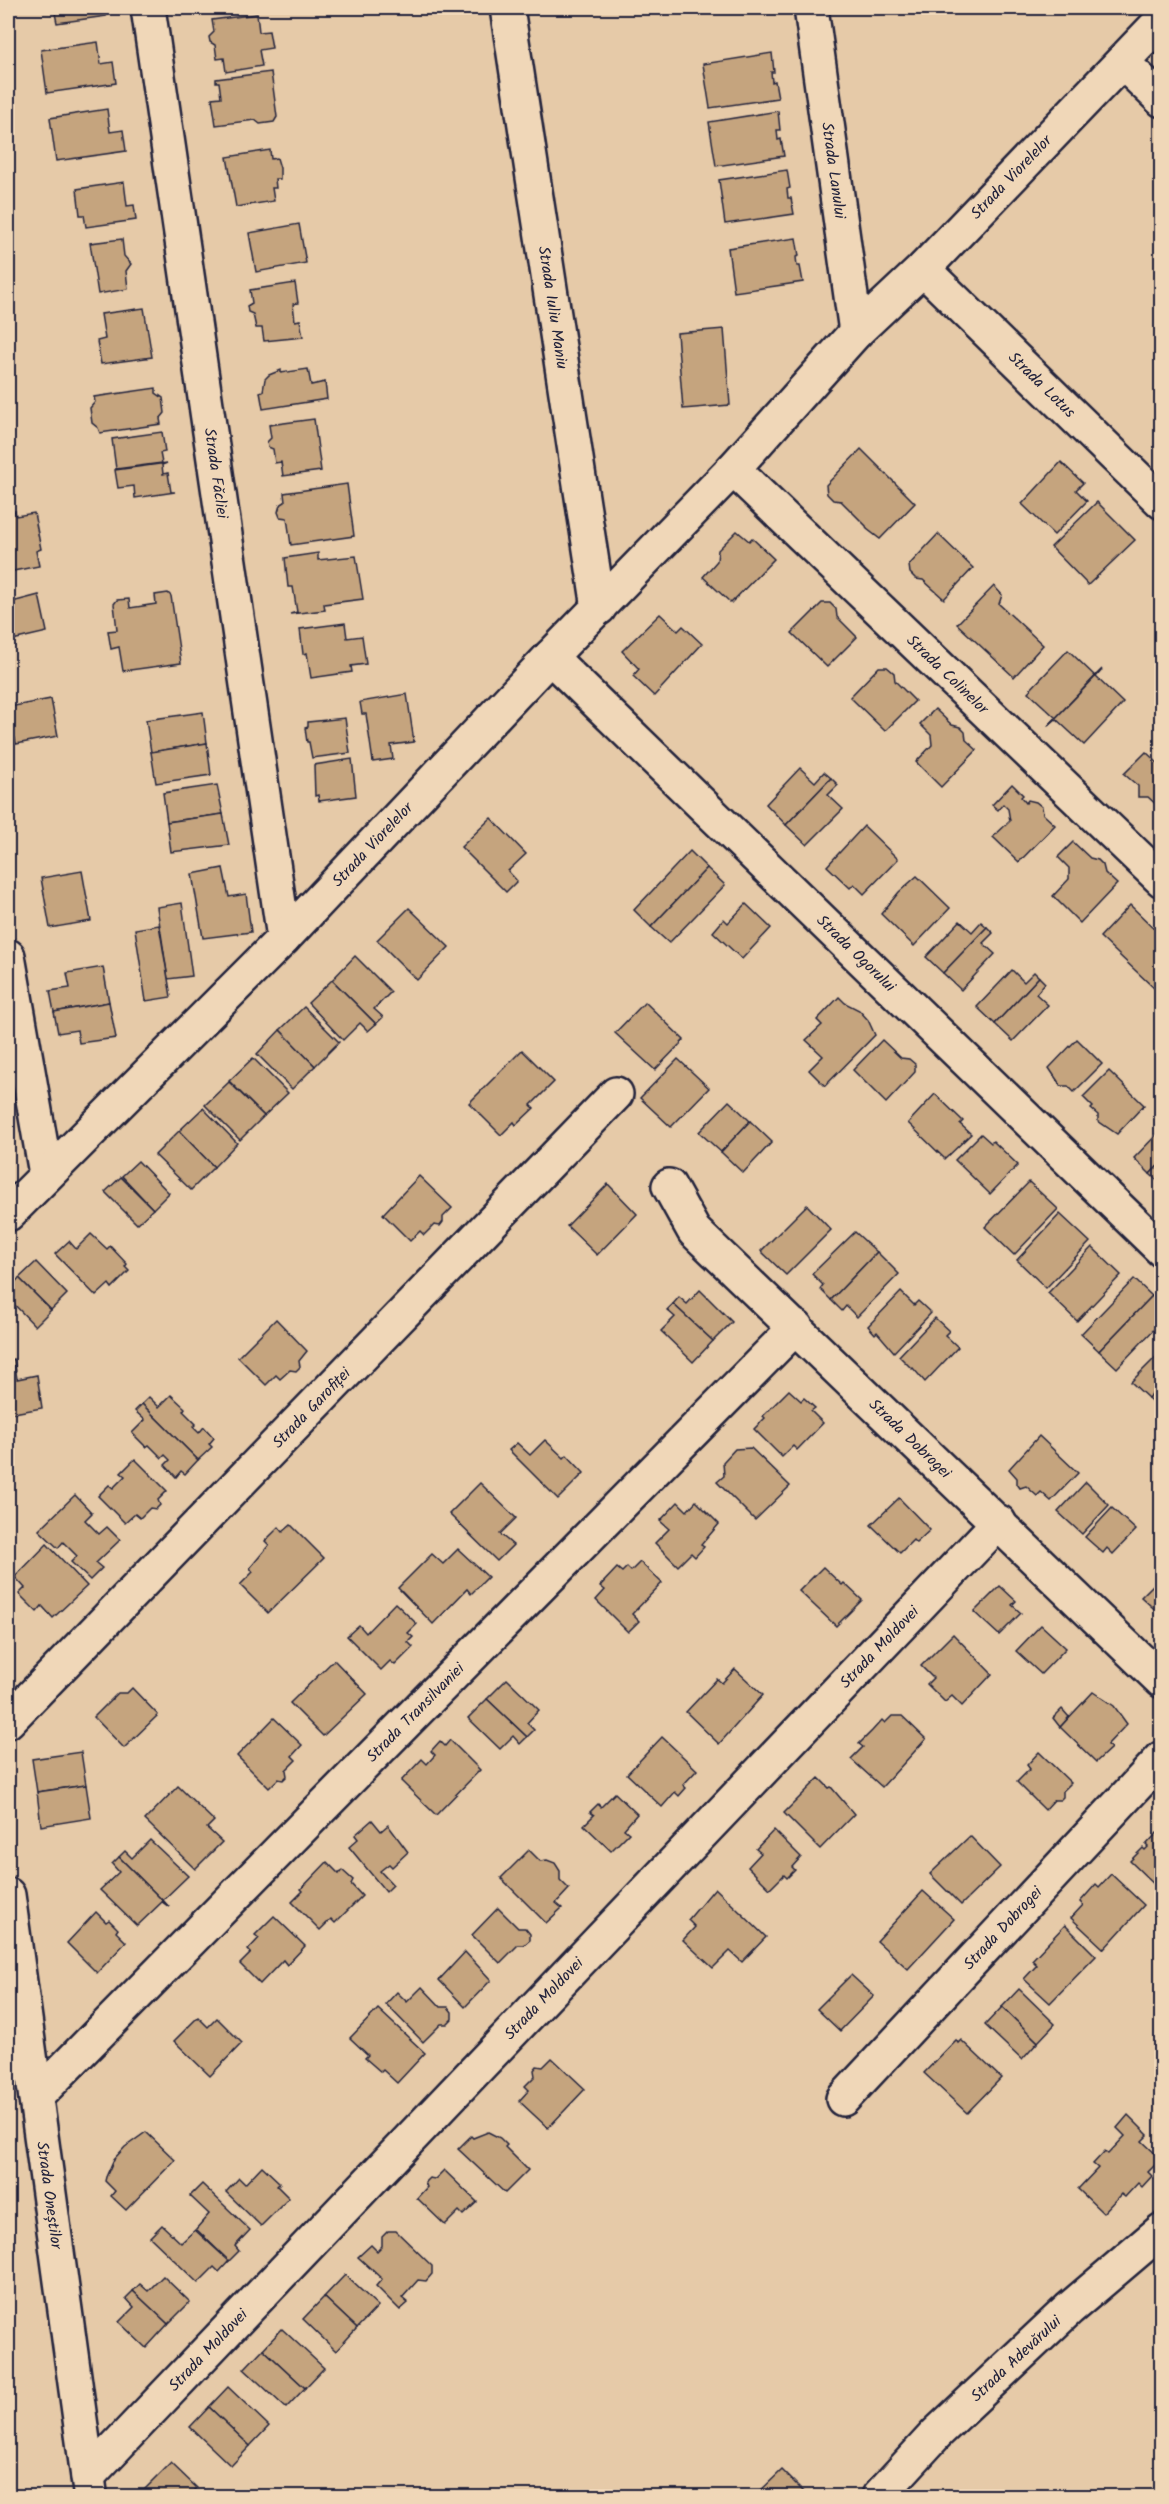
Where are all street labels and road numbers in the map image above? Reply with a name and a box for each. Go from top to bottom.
street label: Strada Lanului [814,120,853,222]
street label: Strada Viorelelor [964,128,1059,225]
street label: Strada Iuliu Maniu [531,244,575,371]
street label: Strada Lotus [1002,346,1082,424]
street label: Strada Făcliei [197,426,235,521]
street label: Strada Colinelor [900,629,996,721]
street label: Strada Viorelelor [326,795,420,893]
street label: Strada Ogorului [810,909,902,999]
street label: Strada Garofiței [266,1361,358,1454]
street label: Strada Dobrogei [863,1393,958,1485]
street label: Strada Moldovei [834,1599,926,1694]
street label: Strada Transilvaniei [360,1656,471,1768]
street label: Strada Dobrogei [957,1880,1049,1976]
street label: Strada Moldovei [498,1951,590,2046]
street label: Strada Oneștilor [29,2140,69,2252]
street label: Strada Moldovei [162,2302,255,2397]
street label: Strada Adevărului [965,2309,1068,2408]

